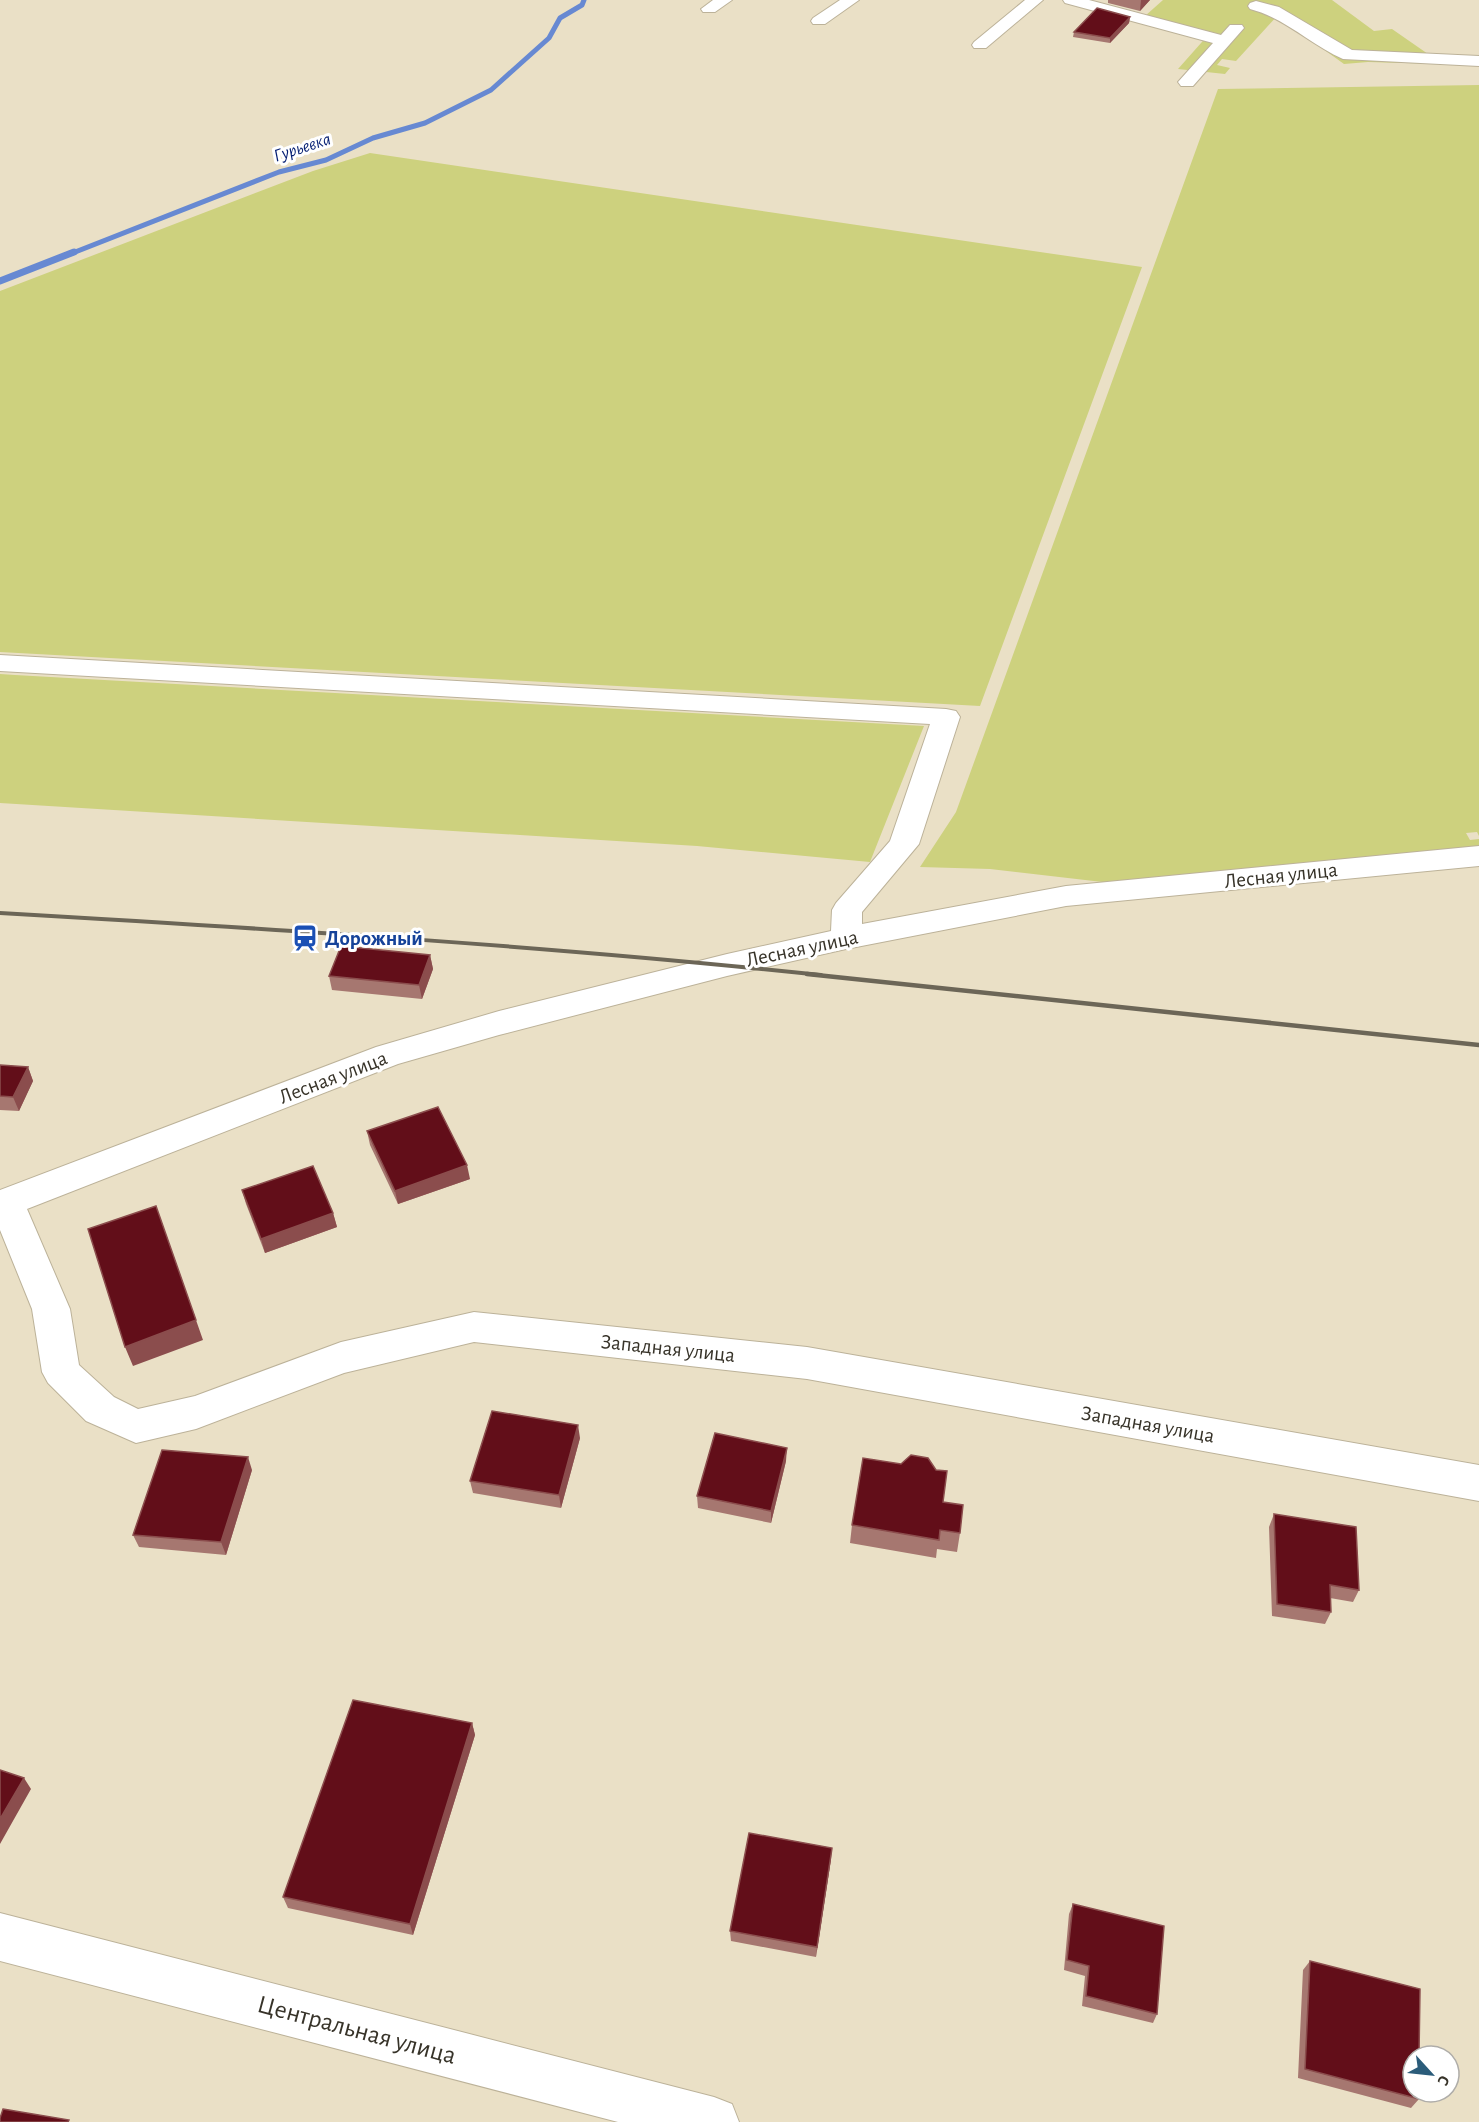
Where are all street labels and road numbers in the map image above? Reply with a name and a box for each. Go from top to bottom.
street label: Лесная улица [1223,859,1339,892]
street label: Лесная улица [744,926,860,971]
street label: Лесная улица [276,1047,390,1108]
street label: Западная улица [600,1331,737,1366]
street label: Западная улица [1080,1402,1217,1447]
street label: Центральная улица [255,1991,459,2069]

